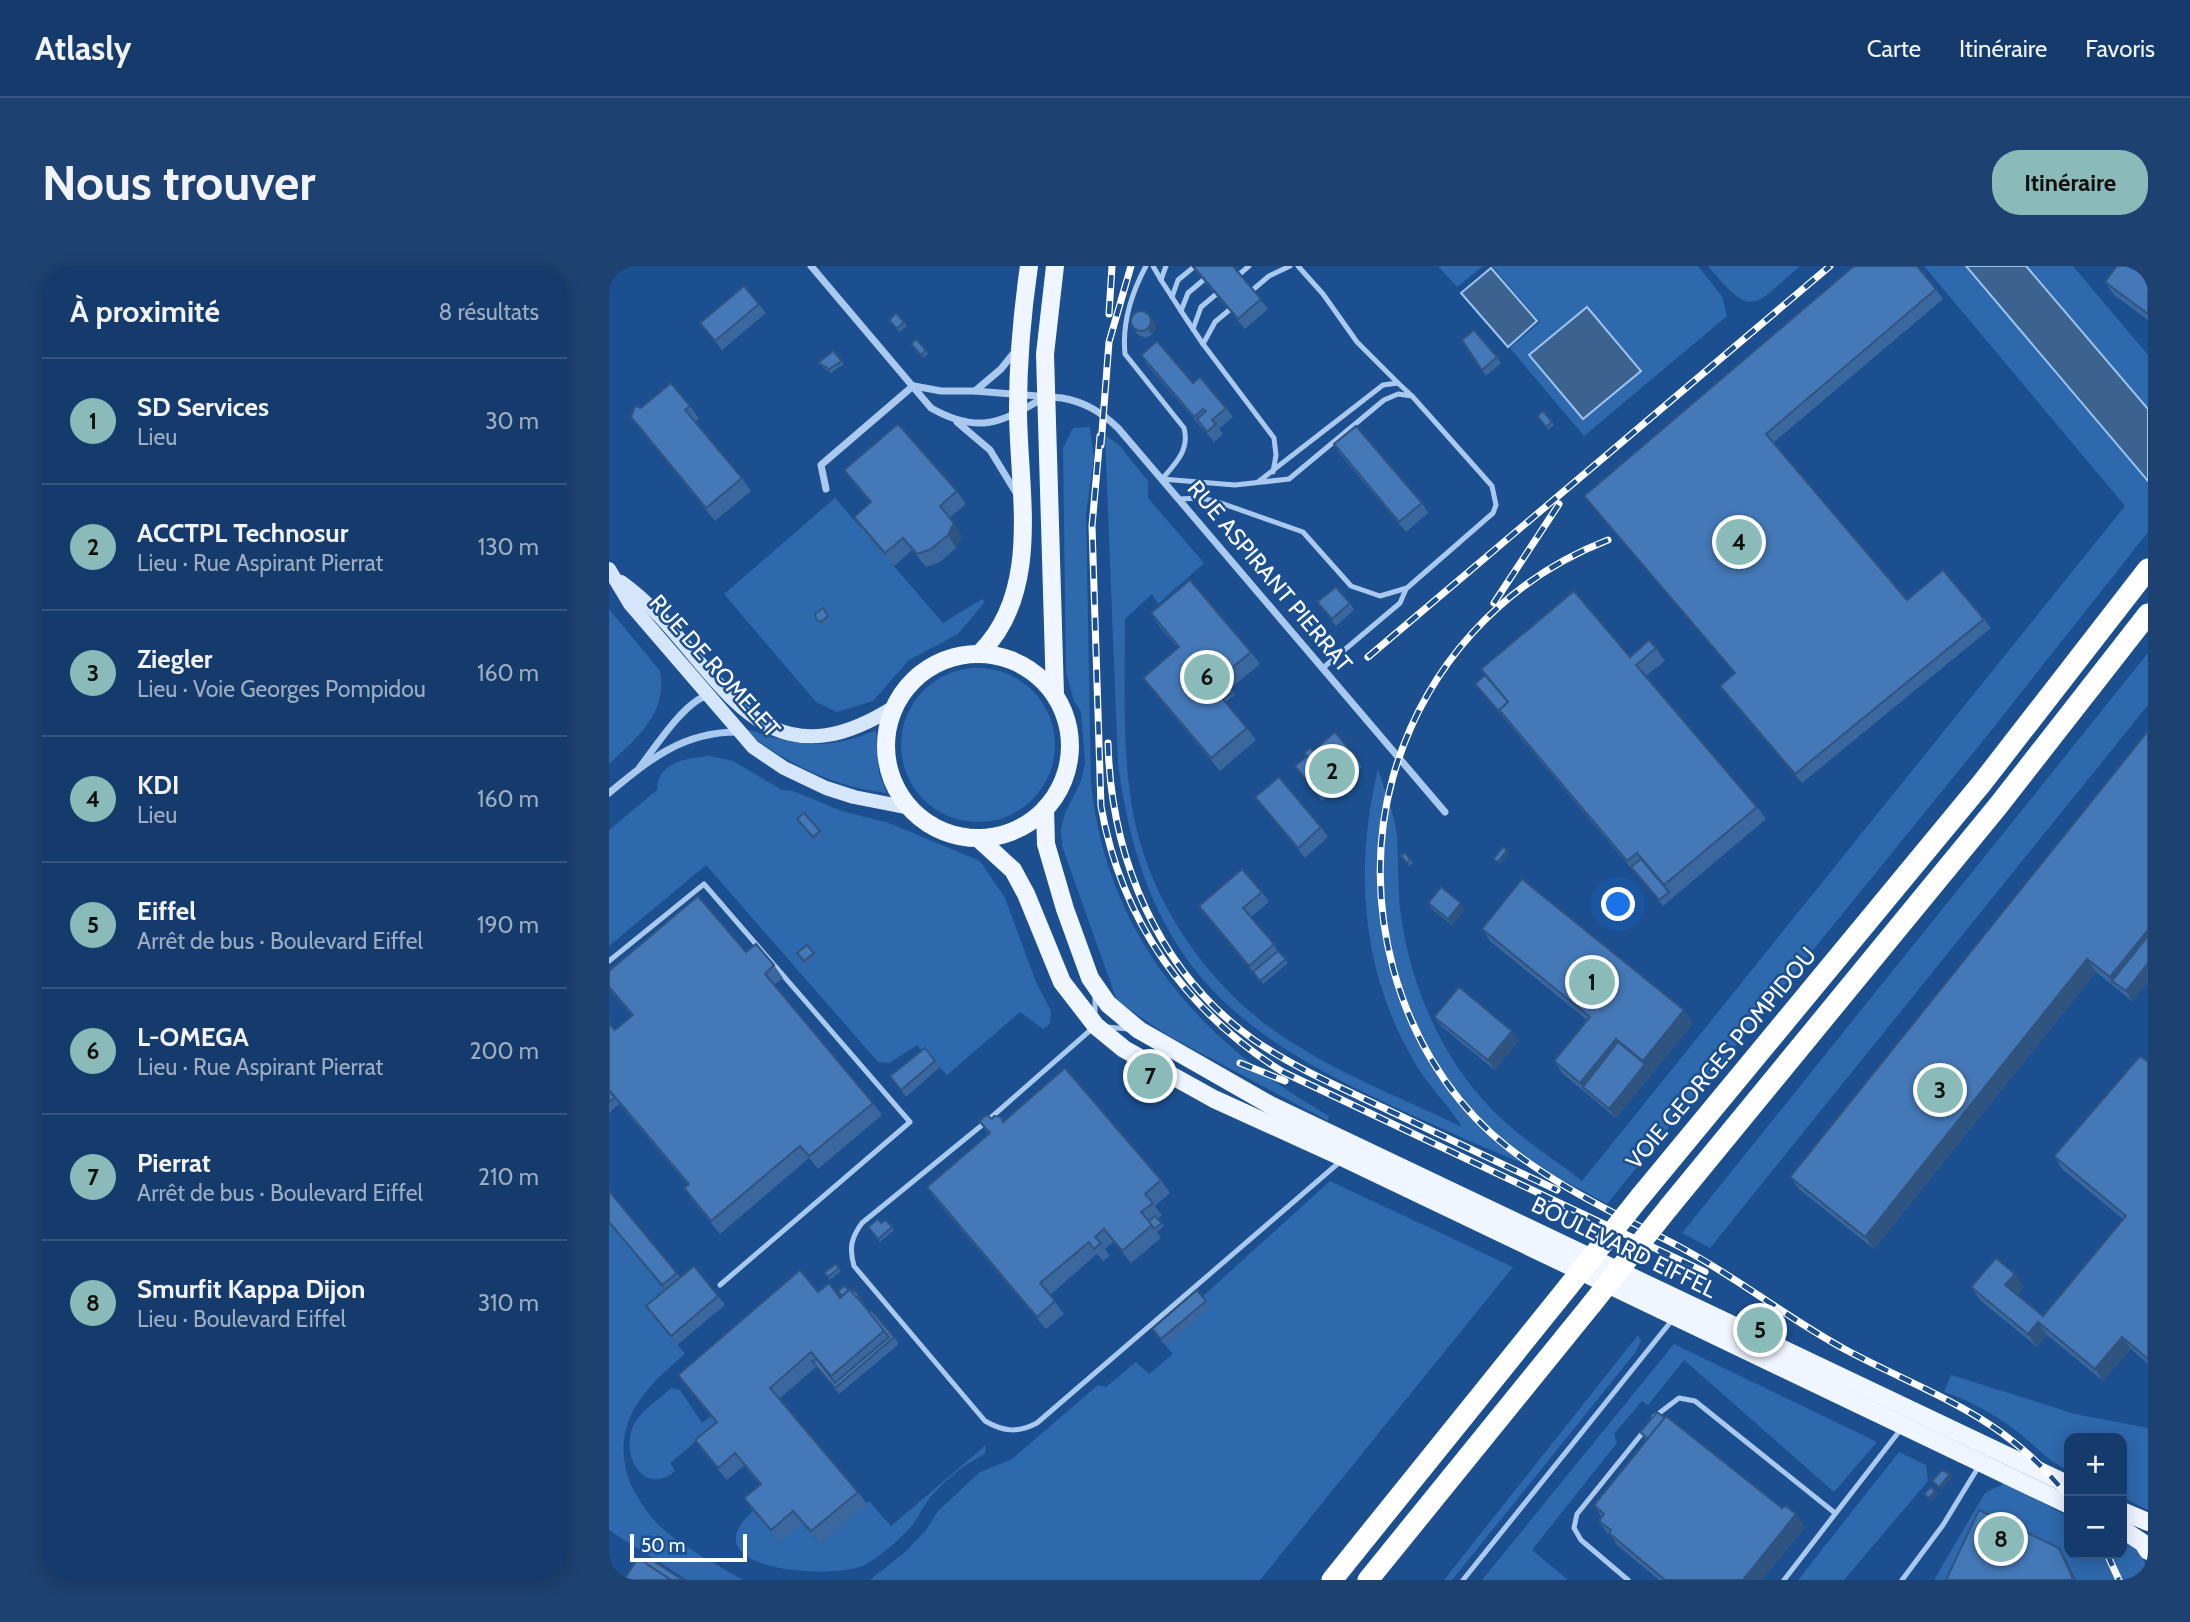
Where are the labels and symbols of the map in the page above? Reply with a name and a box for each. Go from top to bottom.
street label: RUE ASPIRANT PIERRAT [1182,475,1358,677]
pin: 4 [1716,516,1762,568]
street label: RUE DE ROMELET [644,589,786,743]
pin: 6 [1184,651,1230,703]
pin: 2 [1309,745,1355,797]
your location [1601,887,1635,921]
street label: VOIE GEORGES POMPIDOU [1620,941,1822,1175]
pin: 1 [1569,956,1615,1008]
pin: 7 [1127,1050,1173,1102]
pin: 3 [1917,1064,1963,1116]
street label: BOULEVARD EIFFEL [1527,1190,1721,1304]
pin: 5 [1737,1304,1783,1356]
pin: 8 [1978,1513,2024,1565]
scale bar [630,1531,747,1563]

